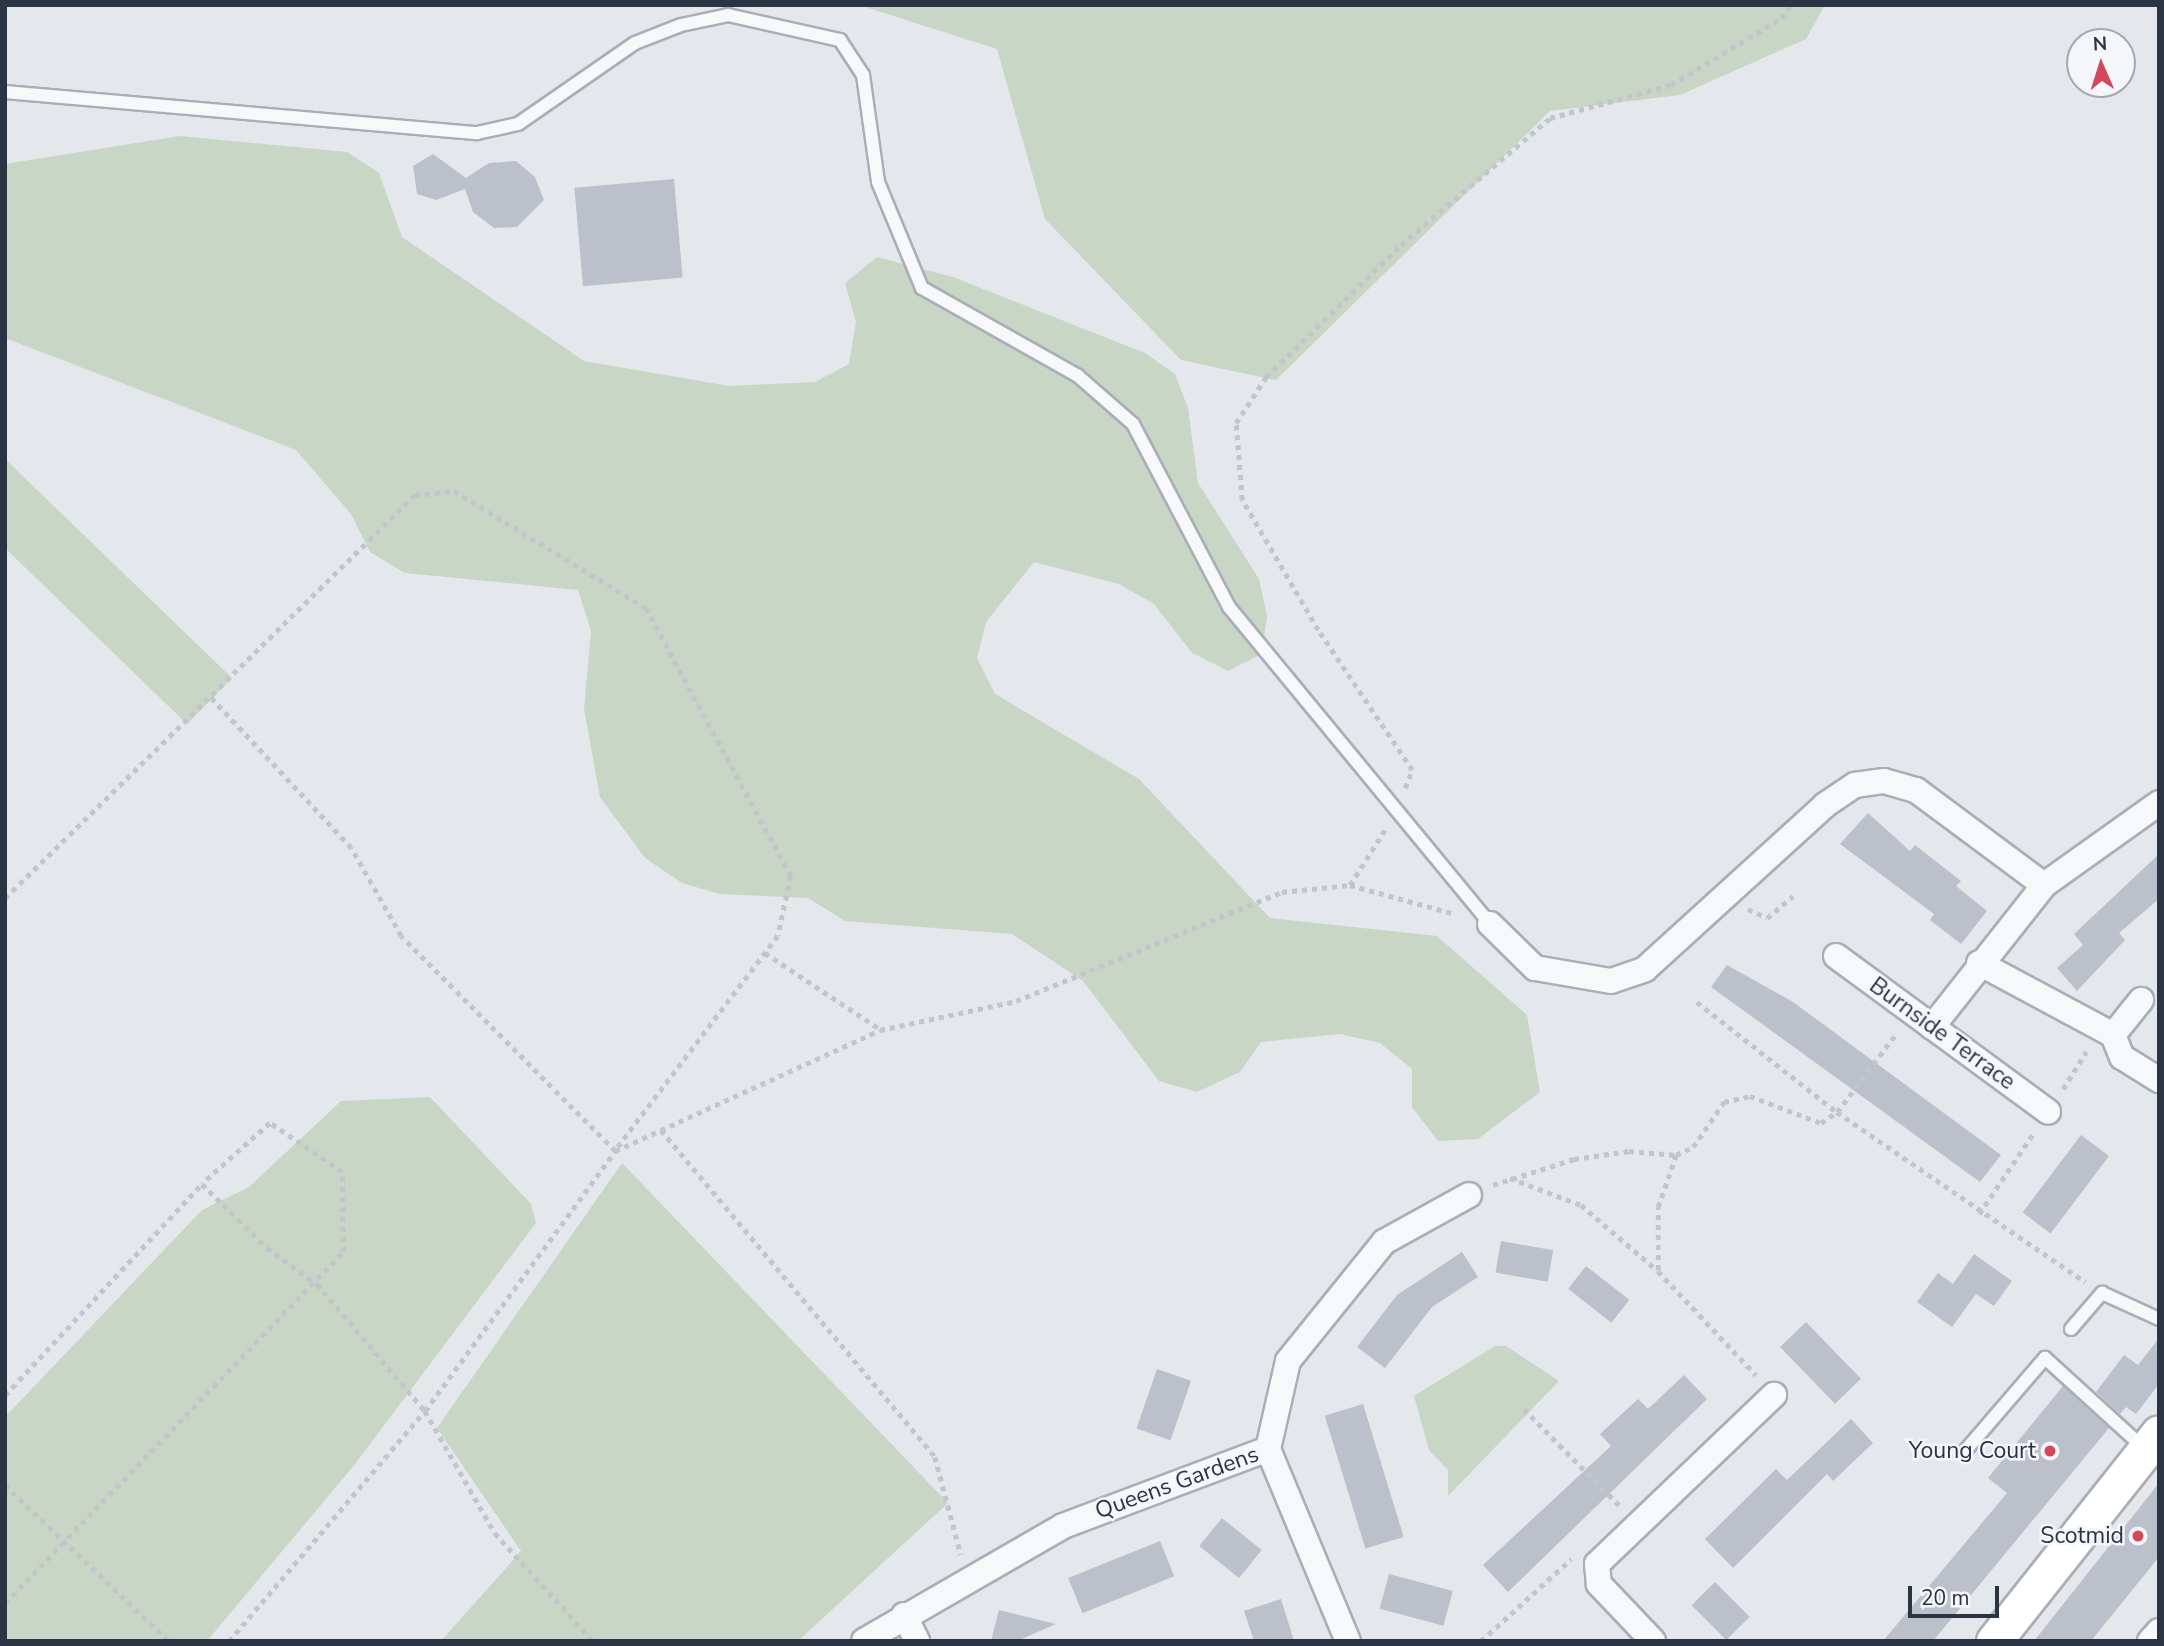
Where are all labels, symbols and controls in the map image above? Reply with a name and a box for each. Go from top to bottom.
north arrow [2066,28,2136,98]
text: N [2092,31,2108,57]
street label: Burnside Terrace [1864,972,2020,1096]
place label: Young Court [1909,1437,2036,1465]
street label: Queens Gardens [1092,1441,1262,1525]
marker: Young Court [2042,1443,2058,1459]
place label: Scotmid [2040,1522,2124,1550]
marker: Scotmid [2130,1528,2146,1544]
scale bar [1912,1572,2003,1616]
text: 20 m [1921,1584,1970,1612]

